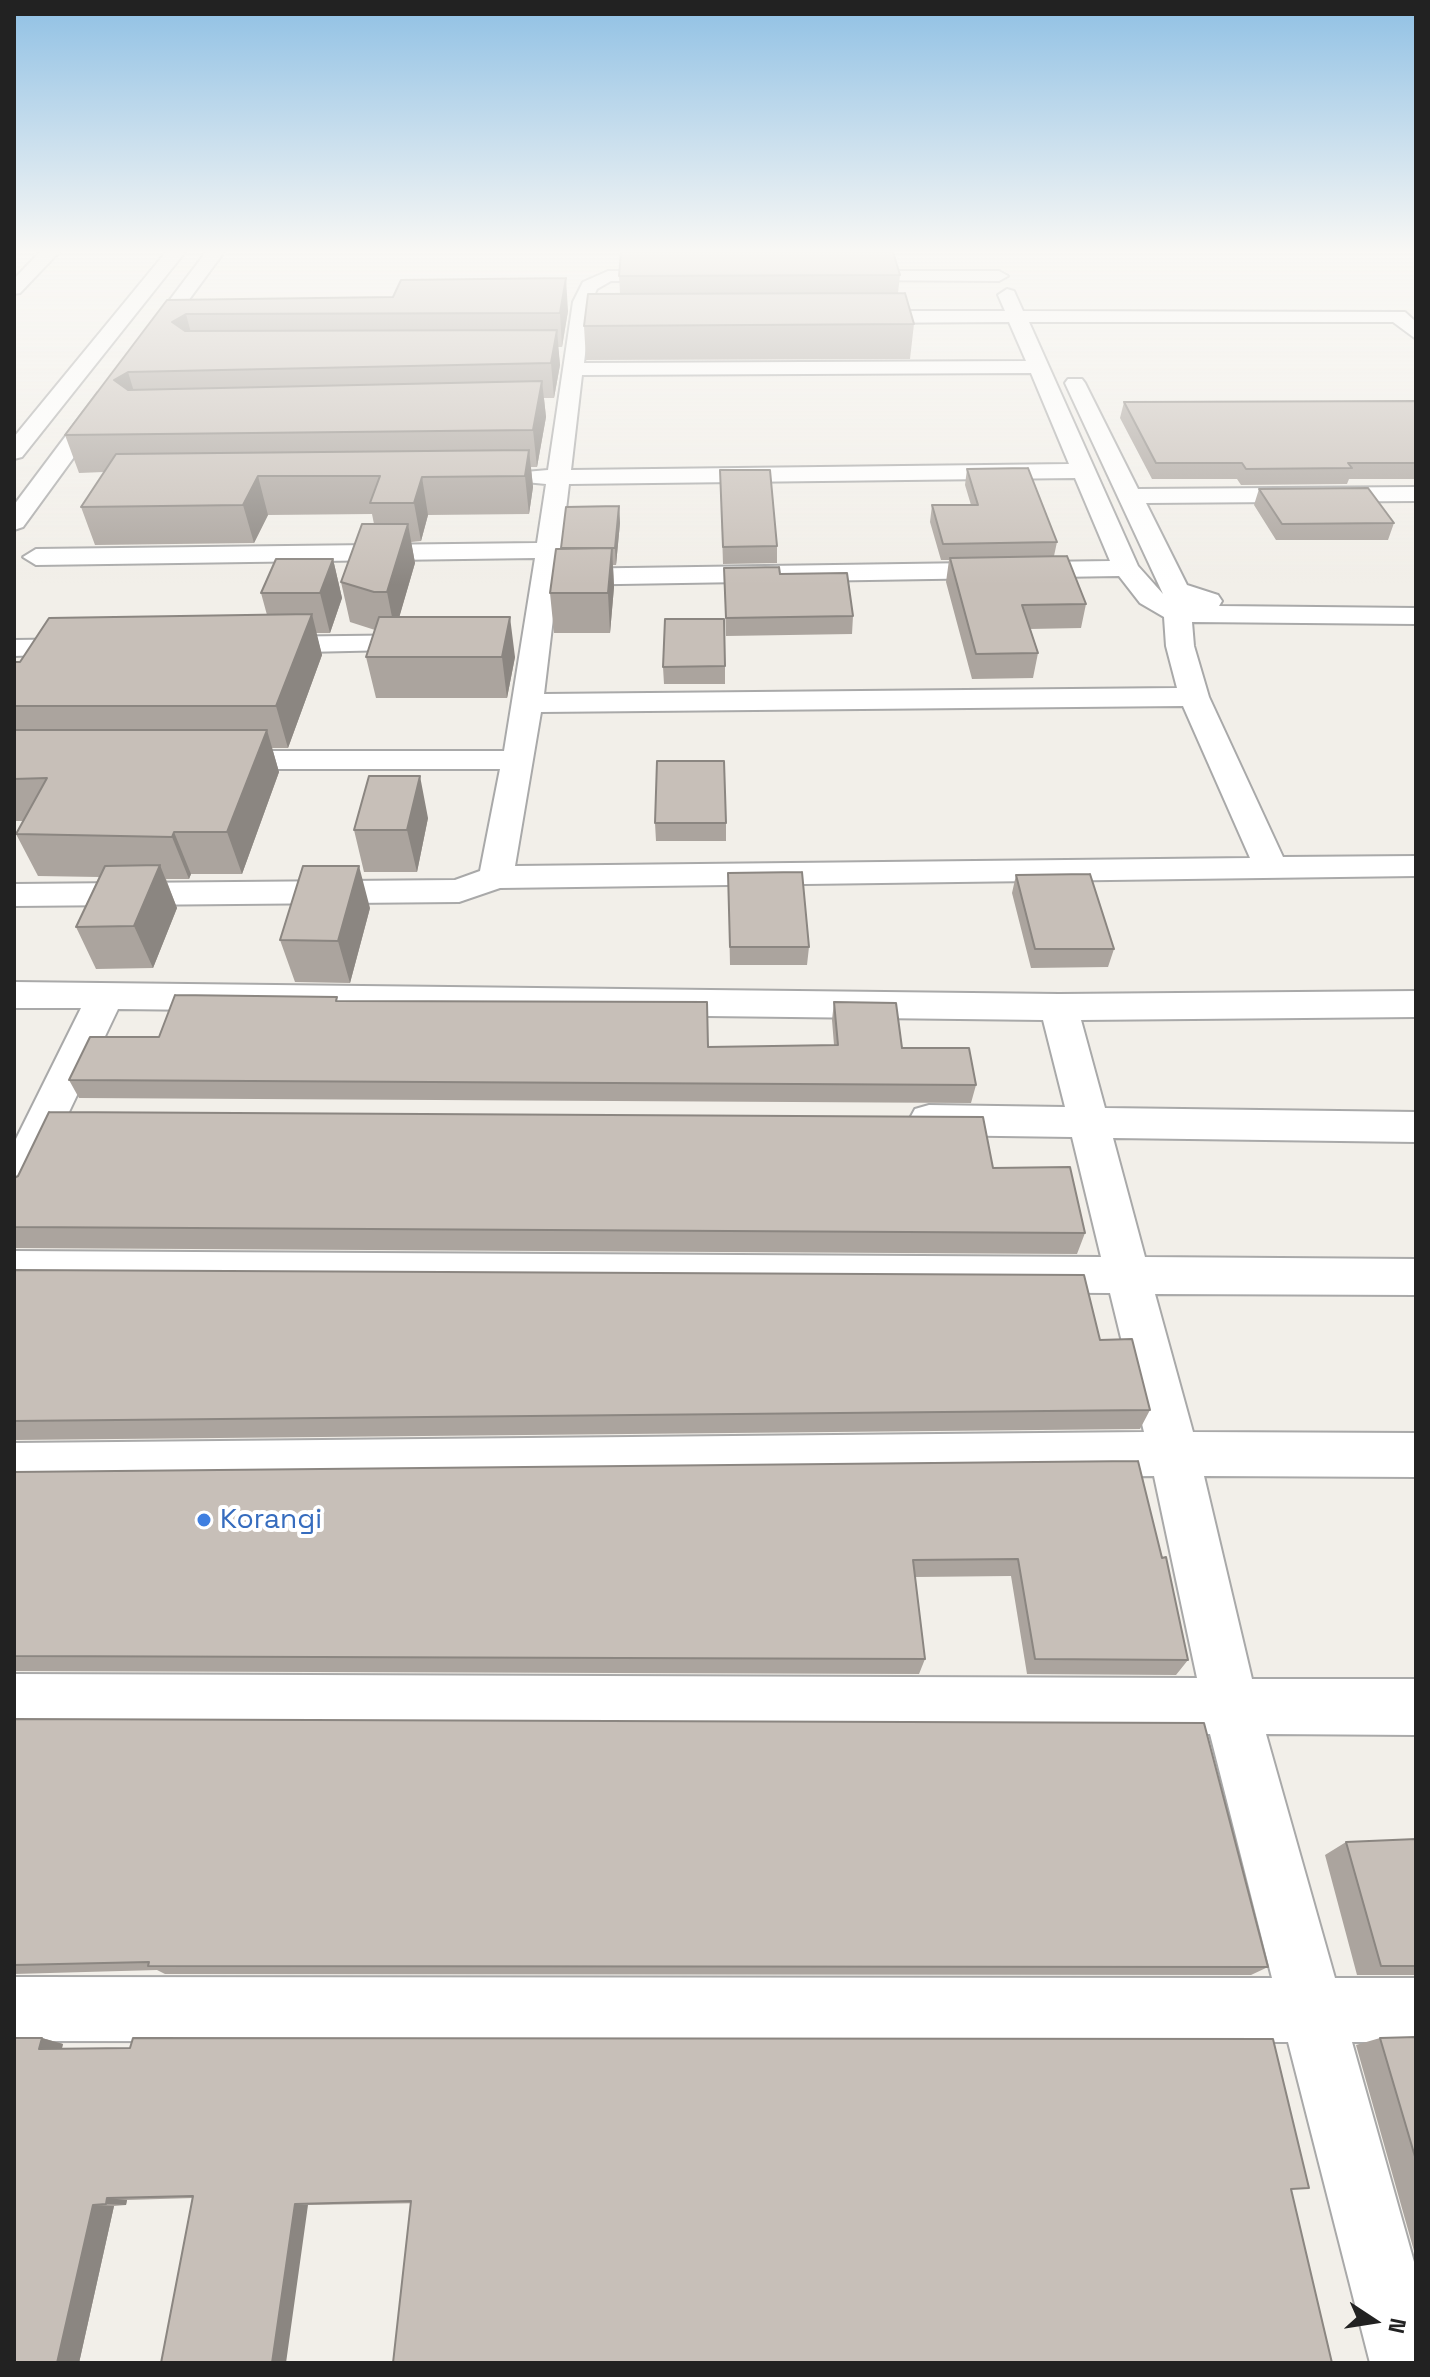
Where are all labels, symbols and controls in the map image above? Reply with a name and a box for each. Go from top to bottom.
place label: Korangi [220,1503,322,1537]
marker: Korangi [195,1511,213,1529]
north arrow [1334,2281,1414,2361]
text: N [1382,2316,1413,2336]

